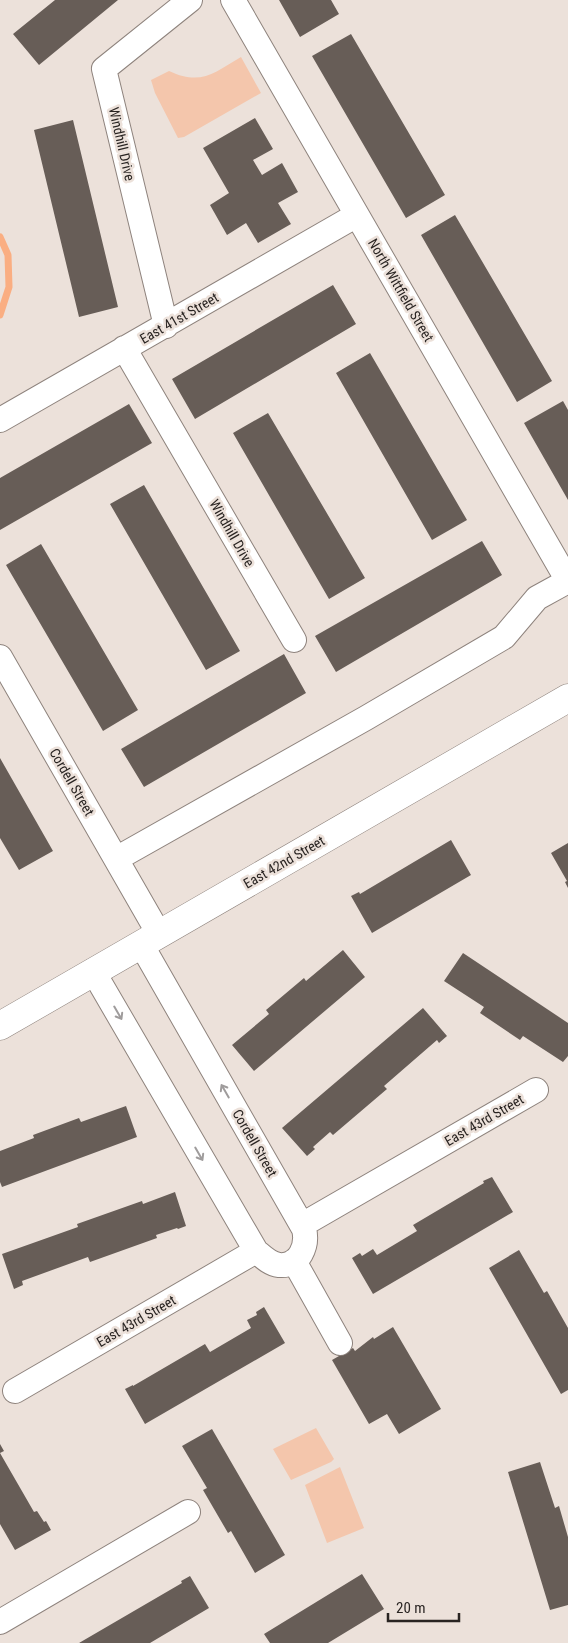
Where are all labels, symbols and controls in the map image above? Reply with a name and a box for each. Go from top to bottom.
street label: Windhill Drive [106,106,138,183]
street label: North Wittfield Street [365,236,437,344]
street label: East 41st Street [137,289,221,347]
street label: Windhill Drive [206,496,258,570]
street label: Cordell Street [46,745,98,819]
street label: East 42nd Street [241,832,327,892]
one-way arrow [113,1006,123,1020]
one-way arrow [220,1084,230,1099]
street label: East 43rd Street [442,1091,526,1149]
street label: Cordell Street [229,1106,281,1180]
one-way arrow [195,1146,205,1161]
street label: East 43rd Street [94,1292,178,1350]
scale bar [388,1590,459,1622]
text: 20 m [396,1599,426,1617]

